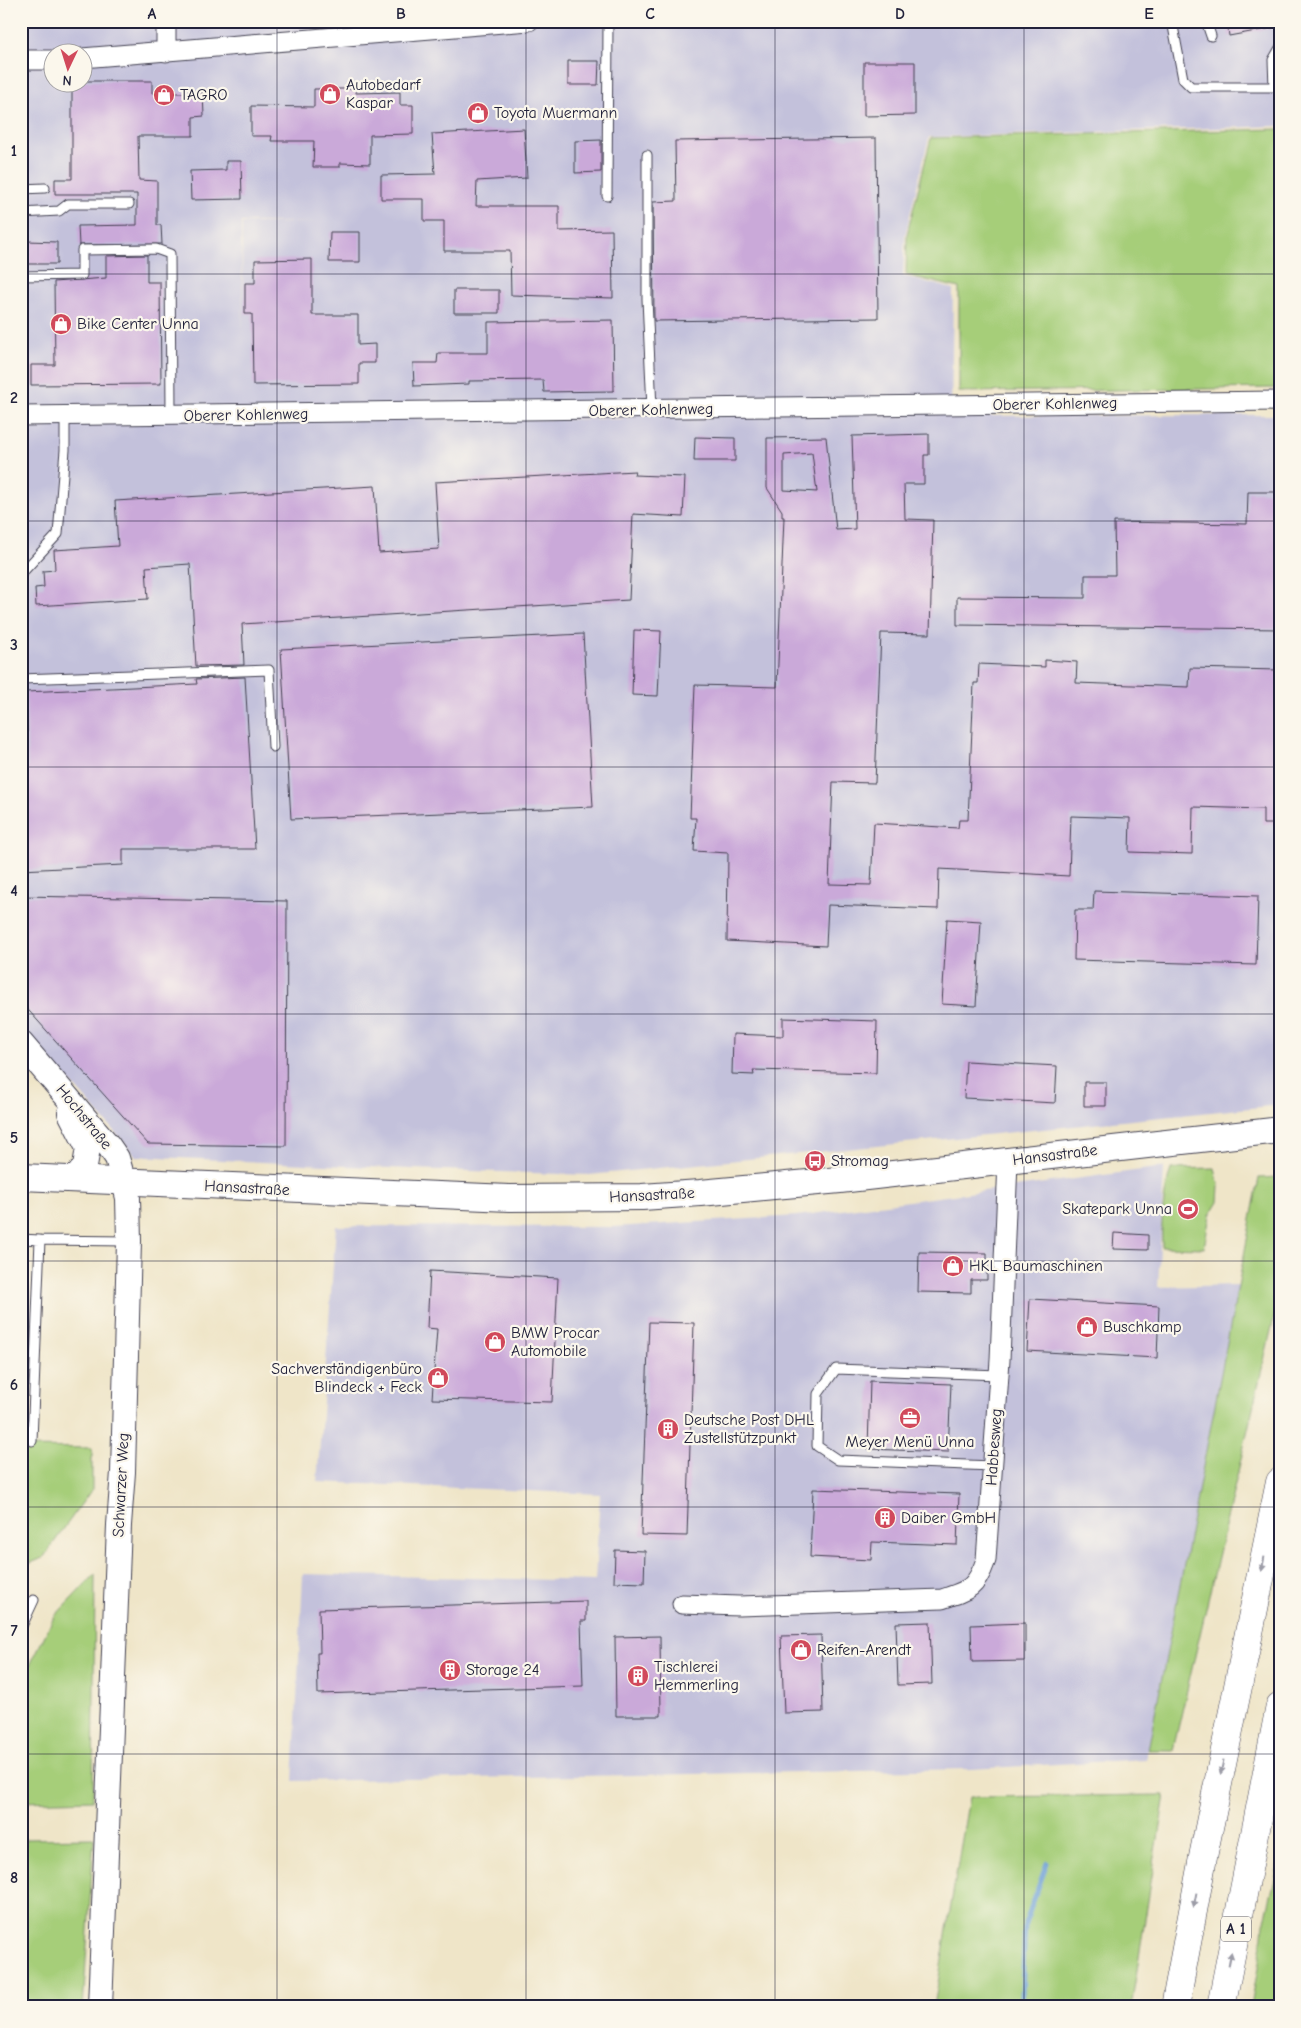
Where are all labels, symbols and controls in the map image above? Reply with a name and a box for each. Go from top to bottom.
text: A [148,5,157,23]
text: B [396,5,406,23]
text: C [645,5,655,23]
text: D [895,5,905,23]
text: E [1144,5,1154,23]
north arrow [42,42,92,92]
text: N [62,72,72,89]
place label: Autobedarf Kaspar [346,76,422,112]
shop icon: Autobedarf Kaspar [318,82,342,106]
shop icon: TAGRO [152,83,176,107]
place label: TAGRO [180,86,228,104]
shop icon: Toyota Muermann [466,101,490,125]
place label: Toyota Muermann [494,104,617,122]
text: 1 [11,142,17,160]
shop icon: Bike Center Unna [49,312,73,336]
place label: Bike Center Unna [77,315,199,333]
text: 2 [10,389,18,407]
street label: Oberer Kohlenweg [992,394,1118,414]
street label: Oberer Kohlenweg [588,400,714,420]
street label: Oberer Kohlenweg [183,405,309,425]
text: 3 [10,636,18,654]
text: 4 [10,882,18,900]
street label: Hochstraße [52,1081,116,1153]
text: 5 [10,1129,18,1147]
street label: Hansastraße [1011,1141,1099,1169]
bus stop icon: Stromag [803,1149,827,1173]
place label: Stromag [831,1152,889,1170]
street label: Hansastraße [204,1177,290,1199]
street label: Hansastraße [609,1184,695,1206]
sports icon: Skatepark Unna [1176,1197,1200,1221]
place label: Skatepark Unna [1062,1200,1172,1218]
shop icon: HKL Baumaschinen [941,1254,965,1278]
place label: HKL Baumaschinen [969,1257,1103,1275]
shop icon: Buschkamp [1075,1315,1099,1339]
place label: Buschkamp [1103,1318,1181,1336]
place label: BMW Procar Automobile [511,1324,600,1360]
shop icon: BMW Procar Automobile [483,1330,507,1354]
place label: Sachverständigenbüro Blindeck + Feck [271,1360,422,1396]
shop icon: Sachverständigenbüro Blindeck + Feck [426,1366,450,1390]
text: 6 [10,1376,18,1394]
office icon: Meyer Menü Unna [898,1406,922,1430]
street label: Habbesweg [982,1408,1006,1486]
place label: Deutsche Post DHL Zustellstützpunkt [684,1411,814,1447]
building icon: Deutsche Post DHL Zustellstützpunkt [656,1417,680,1441]
street label: Schwarzer Weg [109,1432,133,1538]
place label: Meyer Menü Unna [846,1433,974,1451]
building icon: Daiber GmbH [873,1506,897,1530]
place label: Daiber GmbH [901,1509,996,1527]
one-way arrow [1259,1556,1267,1571]
text: 7 [10,1622,18,1640]
shop icon: Reifen-Arendt [789,1638,813,1662]
place label: Reifen-Arendt [817,1641,911,1659]
building icon: Storage 24 [438,1658,462,1682]
place label: Tischlerei Hemmerling [654,1658,739,1694]
place label: Storage 24 [466,1661,540,1679]
building icon: Tischlerei Hemmerling [626,1664,650,1688]
one-way arrow [1217,1760,1225,1776]
text: 8 [10,1869,18,1887]
one-way arrow [1191,1893,1199,1908]
road number: A 1 [1221,1916,1251,1942]
one-way arrow [1226,1951,1234,1966]

